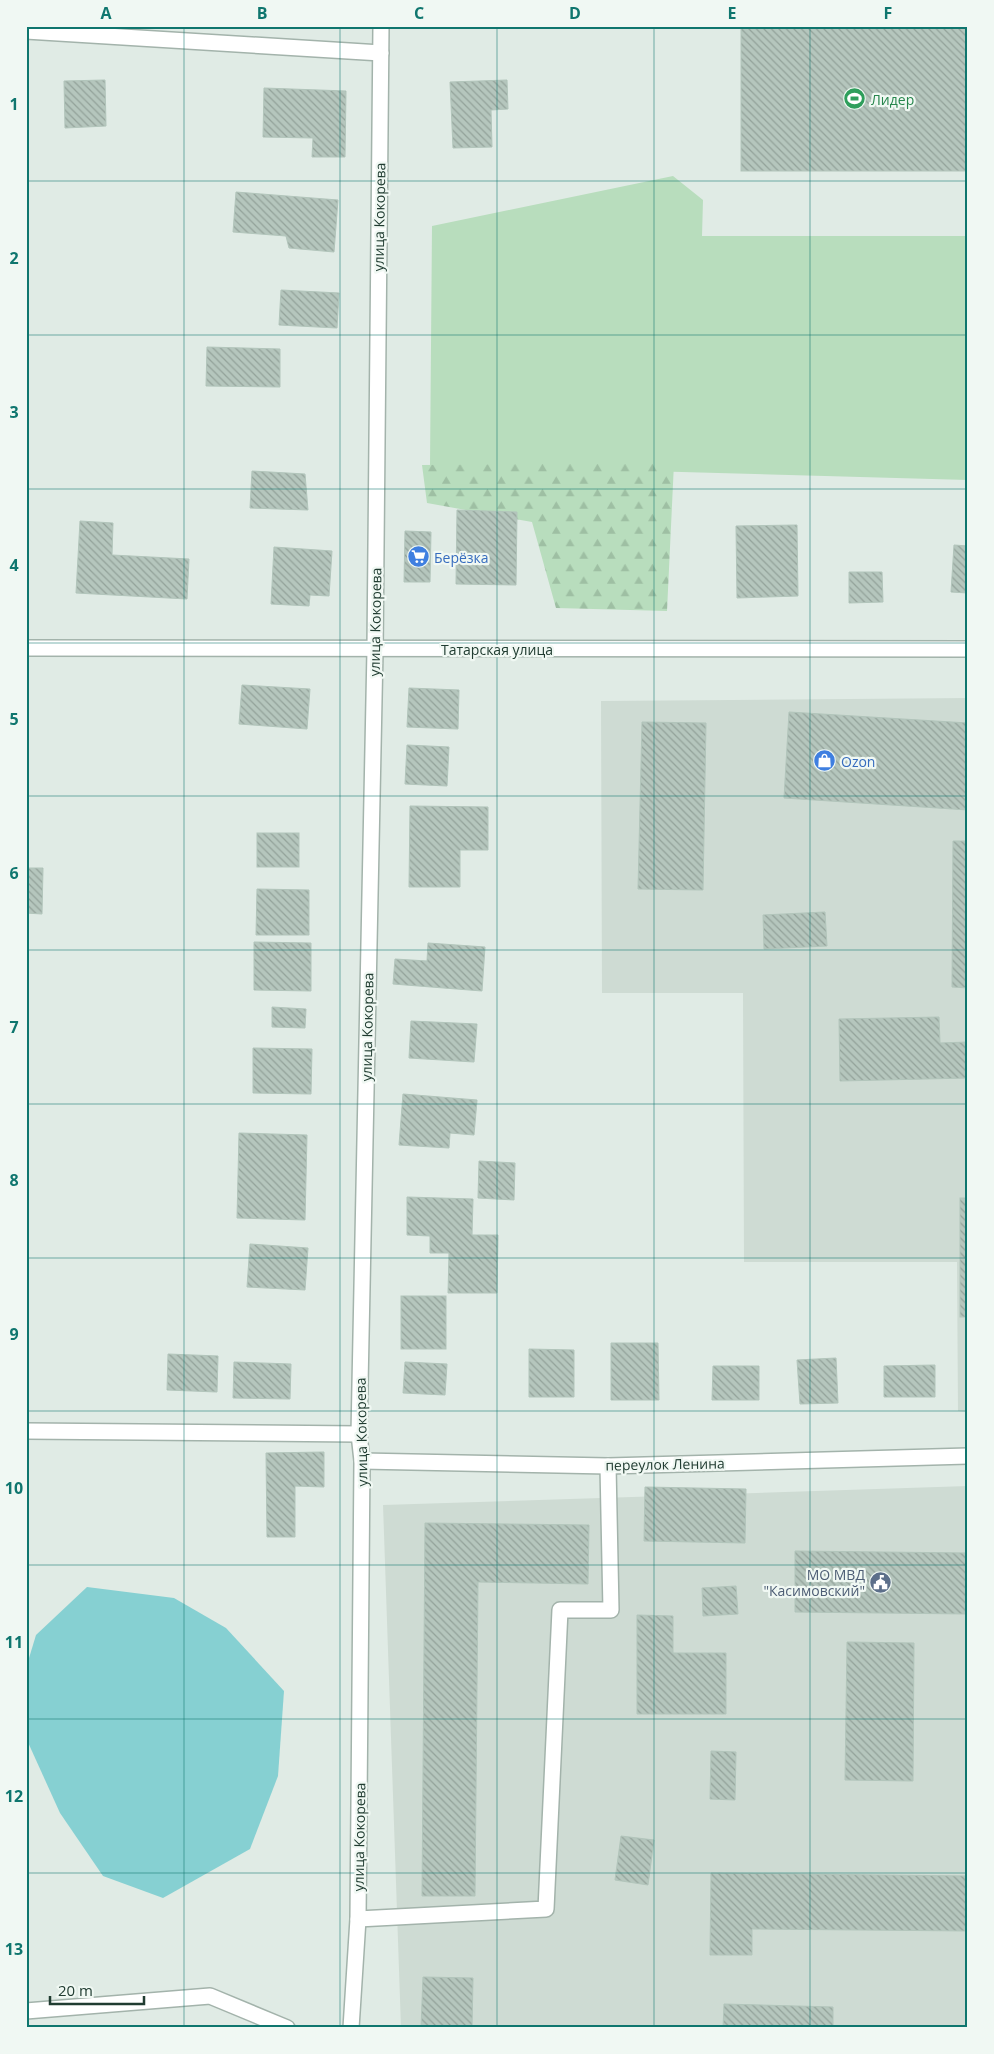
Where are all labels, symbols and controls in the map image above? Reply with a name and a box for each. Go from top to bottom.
text: A [100,2,112,24]
text: B [257,2,267,24]
text: C [414,2,424,24]
text: D [569,2,581,24]
text: E [728,2,737,24]
text: F [884,2,892,24]
sports icon: Лидер [843,87,867,111]
place label: Лидер [871,90,914,109]
text: 1 [9,93,19,115]
street label: улица Кокорева [369,162,389,272]
text: 2 [9,247,19,269]
text: 3 [9,401,19,423]
supermarket icon: Берёзка [406,545,430,569]
place label: Берёзка [434,548,489,567]
text: 4 [9,554,19,576]
street label: улица Кокорева [365,567,385,677]
street label: Татарская улица [441,640,553,659]
text: 5 [9,708,19,730]
shop icon: Ozon [813,749,837,773]
place label: Ozon [841,752,875,771]
text: 6 [9,862,19,884]
street label: улица Кокорева [357,972,377,1082]
text: 7 [9,1016,19,1038]
text: 8 [9,1169,19,1191]
text: 9 [9,1323,19,1345]
street label: улица Кокорева [351,1377,371,1487]
street label: переулок Ленина [605,1453,725,1475]
text: 10 [5,1477,23,1499]
place label: МО МВД "Касимовский" [763,1565,865,1600]
public building icon: МО МВД "Касимовский" [869,1570,893,1594]
text: 11 [5,1631,23,1653]
street label: улица Кокорева [349,1782,369,1892]
text: 12 [5,1785,23,1807]
text: 13 [5,1938,23,1960]
scale bar [50,1974,144,2006]
text: 20 m [58,1980,93,2000]

